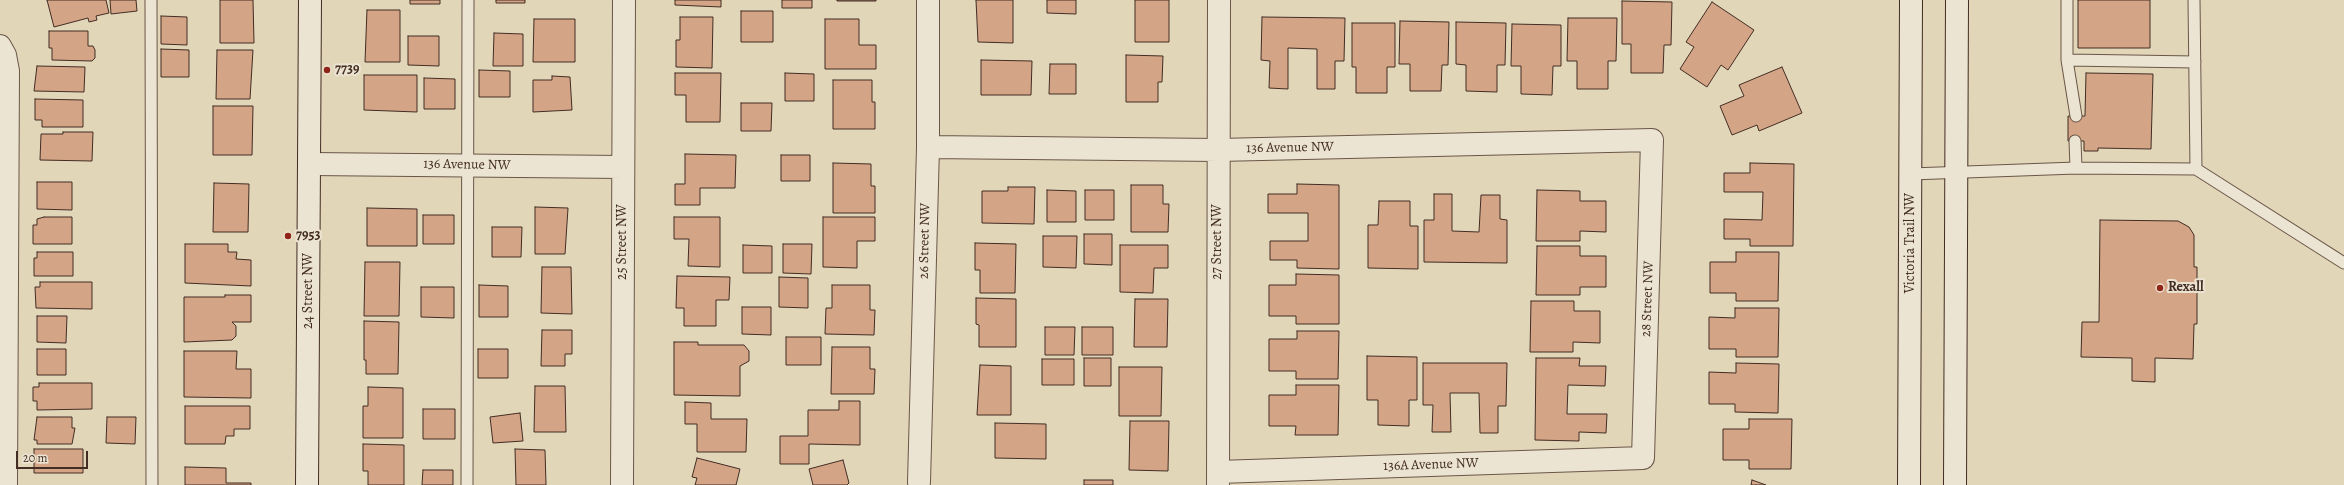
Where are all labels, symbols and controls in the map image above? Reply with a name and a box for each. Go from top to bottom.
place label: 7739 [335,62,359,78]
marker: 7739 [322,65,332,75]
street label: 136 Avenue NW [1246,139,1334,157]
street label: 136 Avenue NW [423,156,511,174]
street label: Victoria Trail NW [1903,193,1919,293]
street label: 26 Street NW [916,203,934,279]
street label: 25 Street NW [615,204,631,280]
street label: 27 Street NW [1210,204,1226,280]
place label: 7953 [296,228,320,244]
marker: 7953 [283,231,293,241]
street label: 24 Street NW [301,253,317,329]
street label: 28 Street NW [1638,260,1658,338]
place label: Rexall [2168,280,2204,296]
marker: Rexall [2155,283,2165,293]
scale bar [18,443,90,469]
text: 20 m [23,450,47,466]
street label: 136A Avenue NW [1383,455,1479,475]

